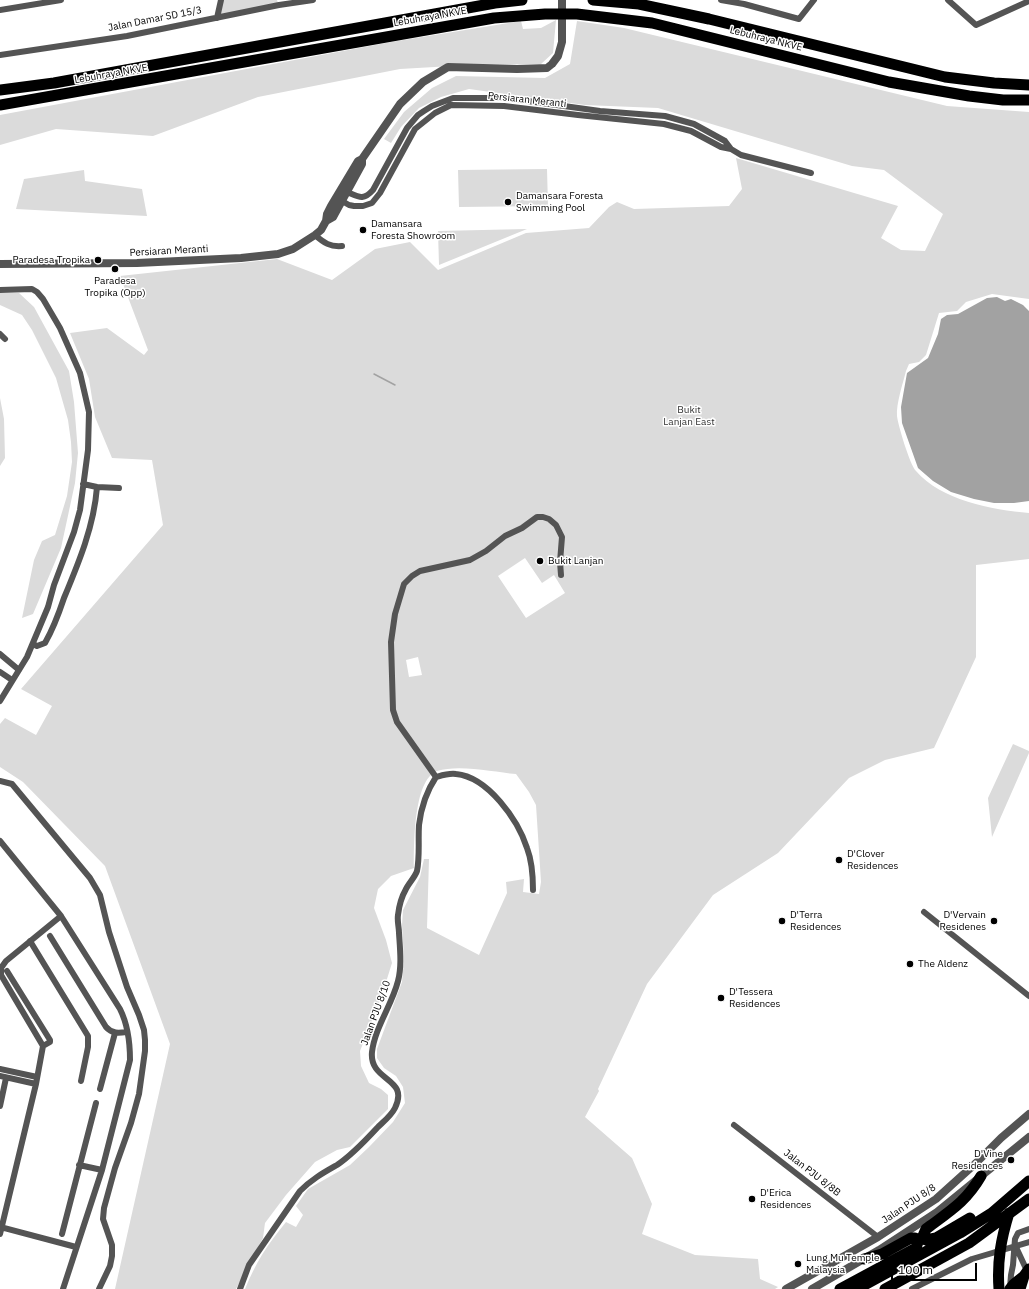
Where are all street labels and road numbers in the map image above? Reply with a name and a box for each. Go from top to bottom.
street label: Jalan Damar SD 15/3 [107,4,203,34]
street label: Lebuhraya NKVE [392,5,468,29]
street label: Lebuhraya NKVE [729,24,803,54]
street label: Lebuhraya NKVE [73,62,149,86]
street label: Persiaran Meranti [487,90,567,110]
street label: Persiaran Meranti [129,243,209,259]
street label: Jalan PJU 8/10 [359,979,393,1047]
street label: Jalan PJU 8/8B [781,1147,843,1199]
street label: Jalan PJU 8/8 [880,1182,938,1226]

